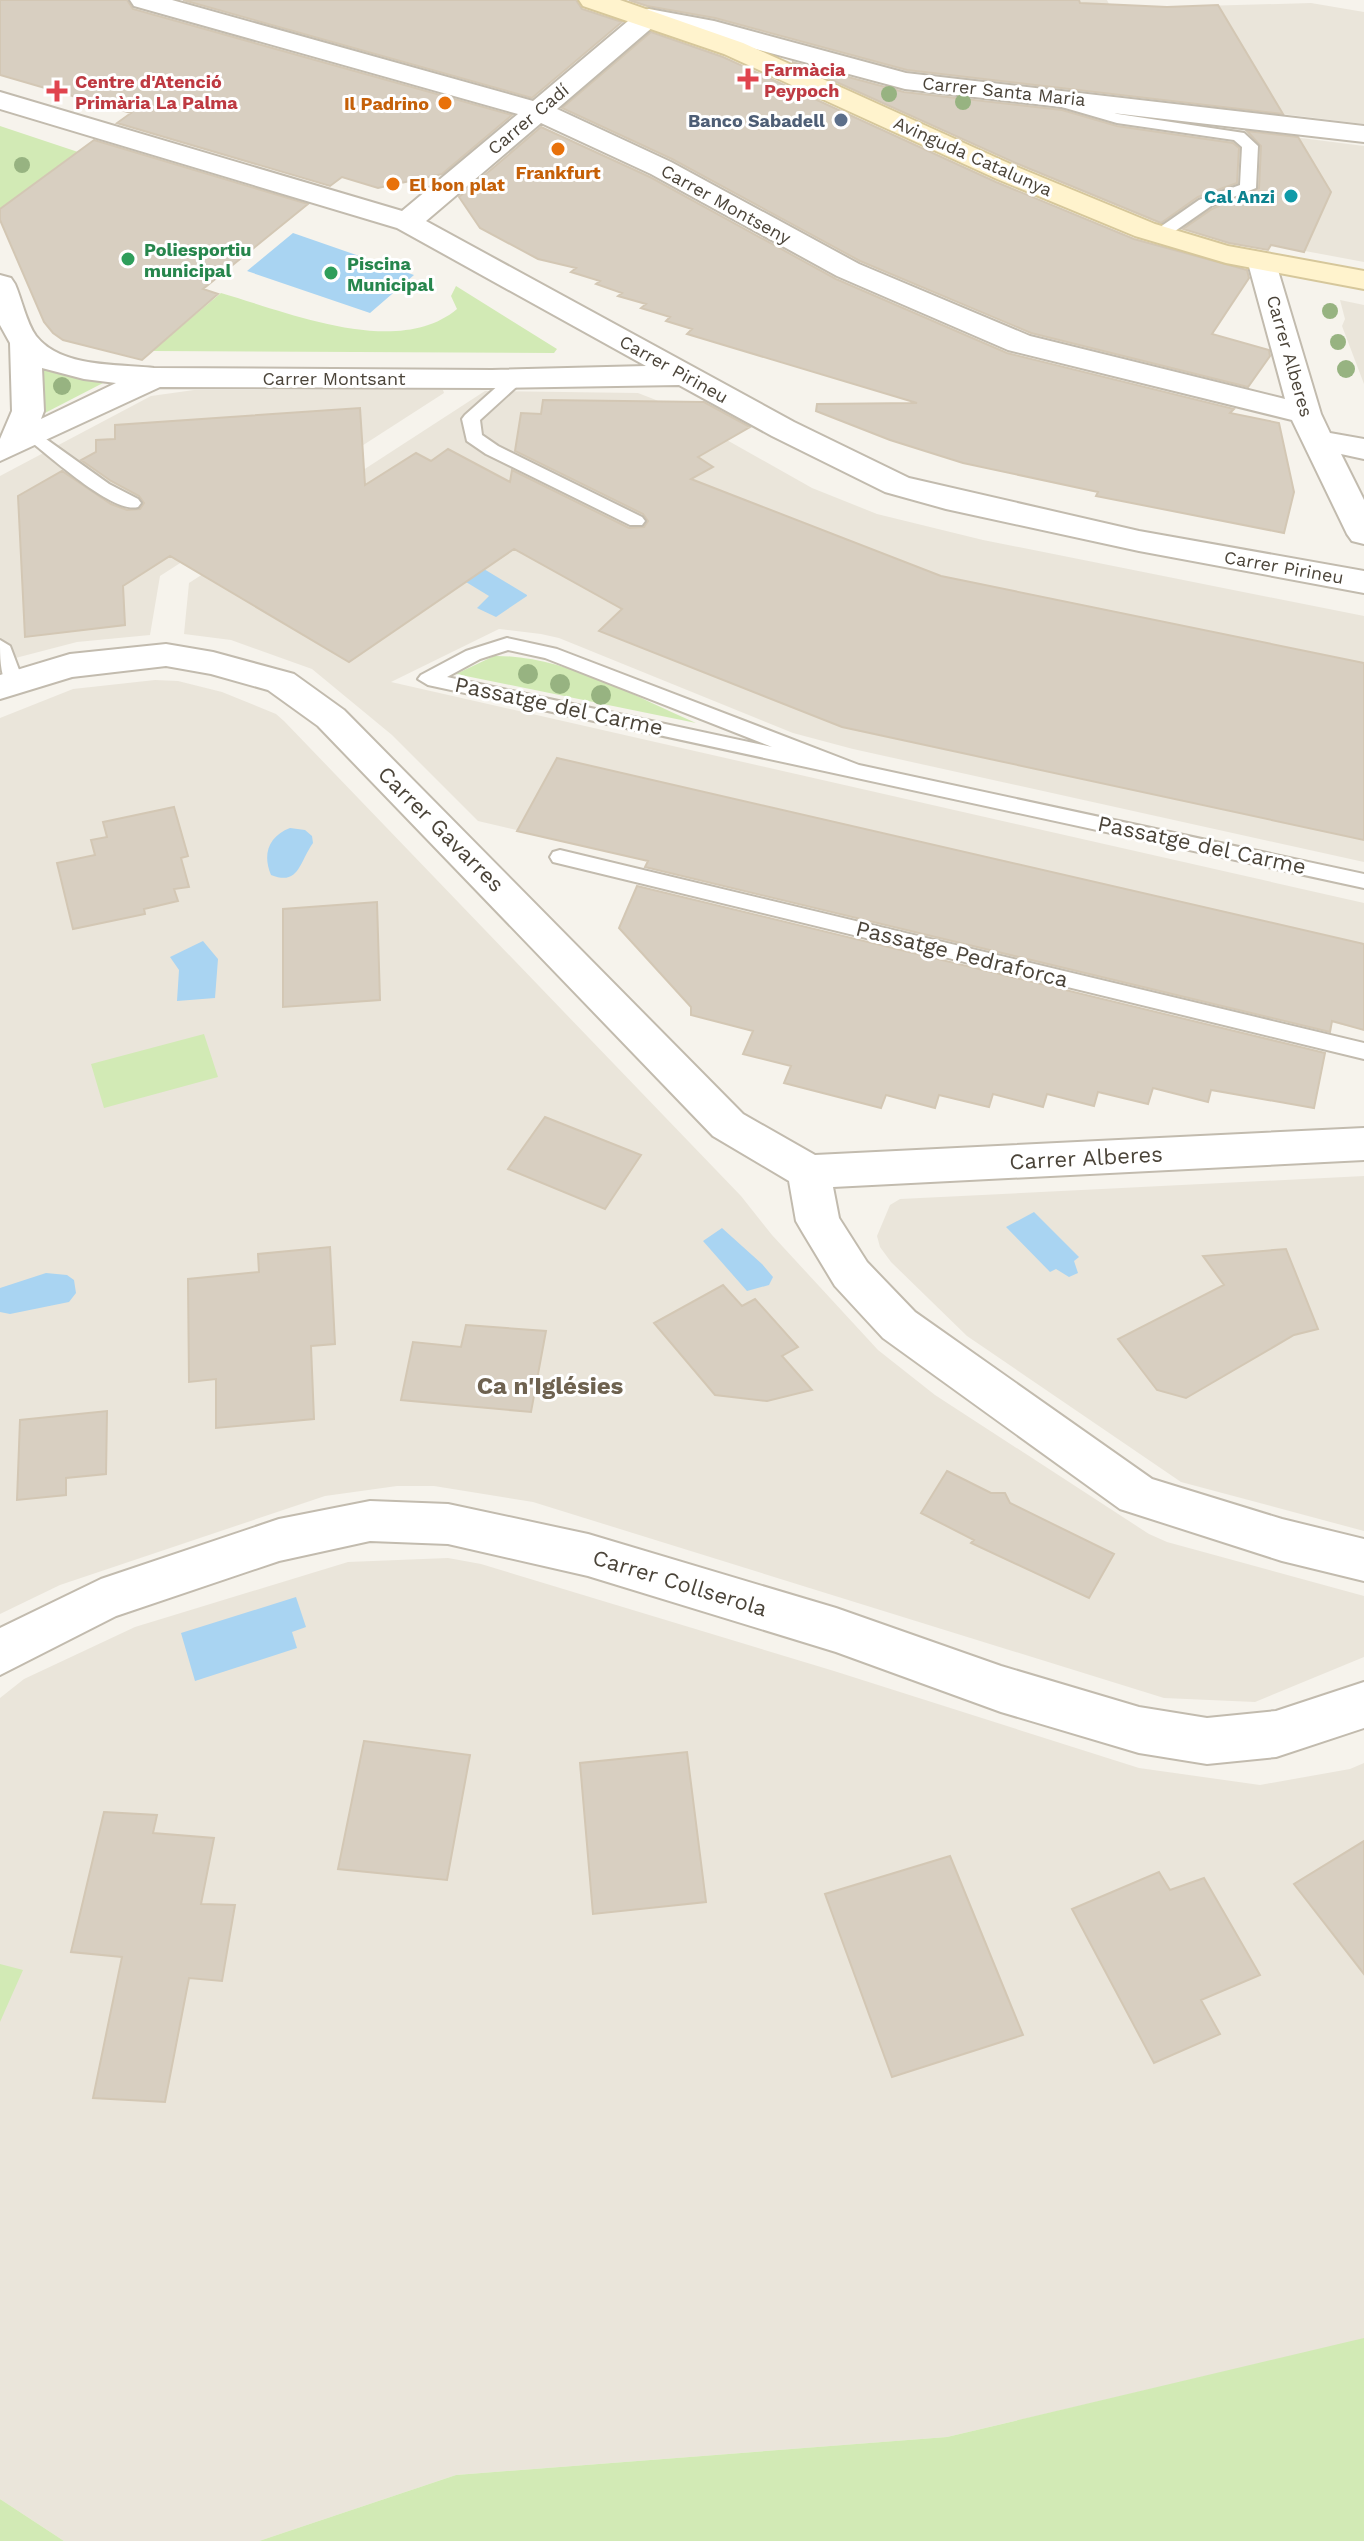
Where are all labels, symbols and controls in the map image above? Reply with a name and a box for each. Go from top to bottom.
place label: Farmàcia Peypoch [764,59,846,101]
marker: Farmàcia Peypoch [739,70,757,88]
place label: Centre d'Atenció Primària La Palma [75,71,238,113]
street label: Carrer Santa Maria [921,72,1087,110]
street label: Carrer Cadí [483,79,573,159]
marker: Centre d'Atenció Primària La Palma [46,80,68,102]
place label: Il Padrino [344,93,429,114]
marker: Il Padrino [436,94,454,112]
place label: Banco Sabadell [688,110,825,131]
marker: Banco Sabadell [832,111,850,129]
street label: Avinguda Catalunya [891,112,1055,200]
marker: Frankfurt [549,140,567,158]
street label: Carrer Montseny [657,160,795,249]
place label: Frankfurt [515,162,601,183]
place label: El bon plat [409,174,505,195]
marker: El bon plat [384,175,402,193]
place label: Cal Anzi [1204,186,1275,207]
marker: Cal Anzi [1282,187,1300,205]
place label: Poliesportiu municipal [144,239,252,281]
marker: Poliesportiu municipal [119,250,137,268]
place label: Piscina Municipal [347,253,434,295]
marker: Piscina Municipal [322,264,340,282]
street label: Carrer Alberes [1263,293,1317,419]
street label: Carrer Pirineu [616,331,732,407]
street label: Carrer Montsant [262,368,406,389]
street label: Carrer Pirineu [1223,546,1345,588]
street label: Passatge del Carme [453,672,665,740]
street label: Carrer Gavarres [373,761,509,897]
street label: Passatge del Carme [1096,811,1308,879]
street label: Passatge Pedraforca [853,916,1071,992]
street label: Carrer Alberes [1009,1141,1163,1175]
district label: Ca n'Iglésies [477,1372,624,1400]
street label: Carrer Collserola [590,1545,770,1621]

